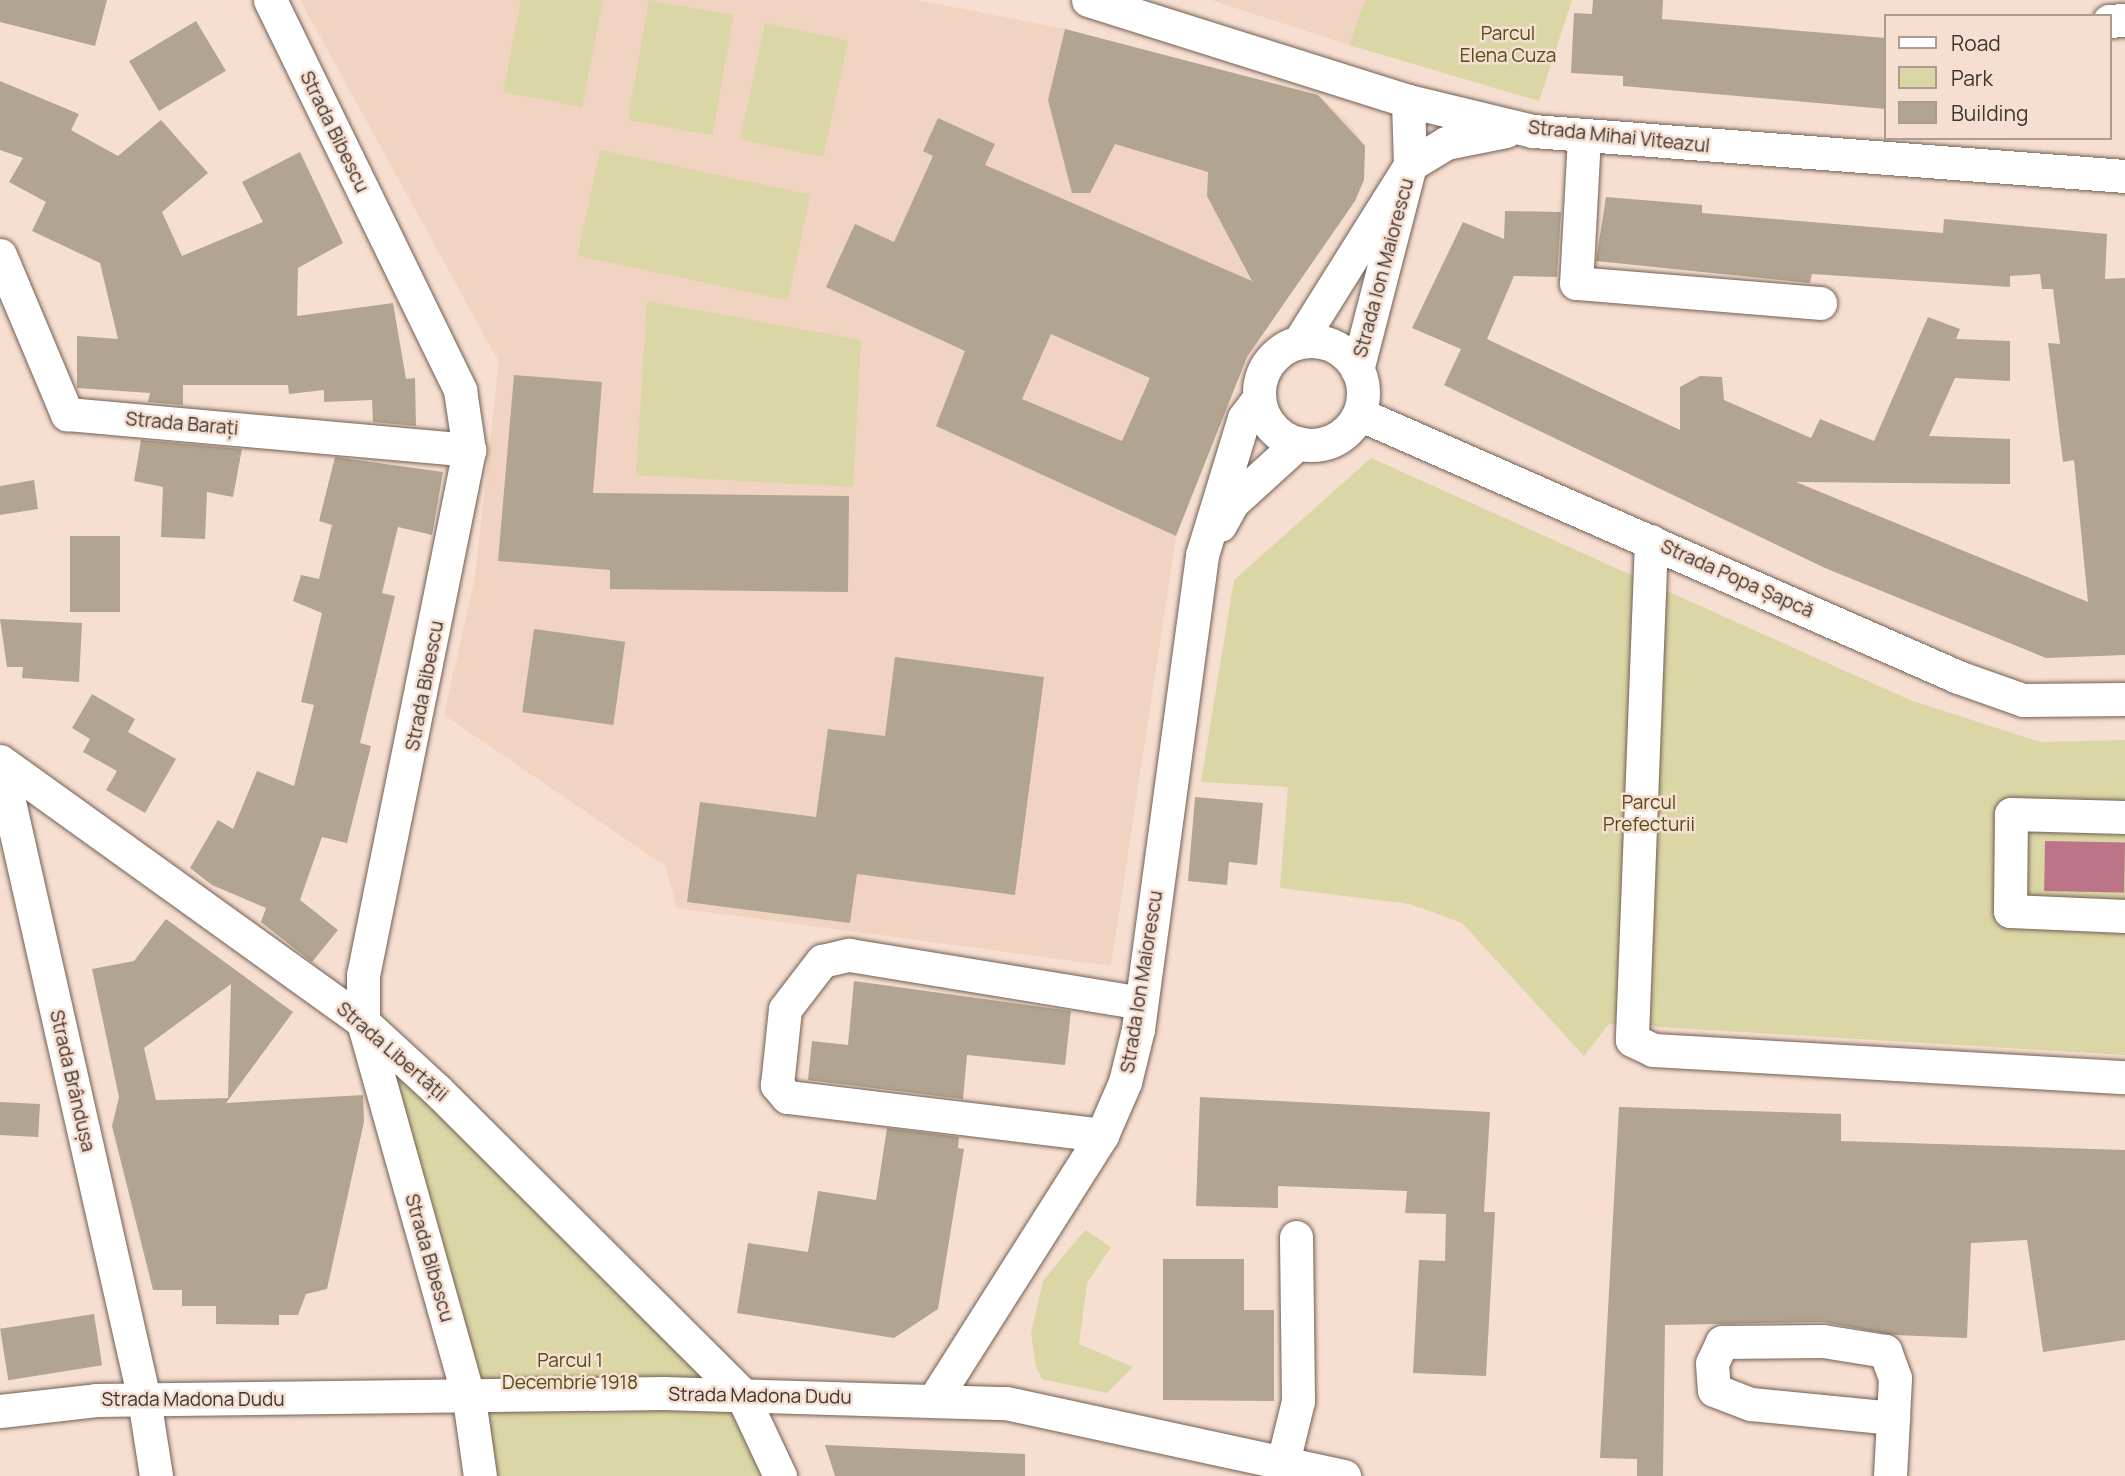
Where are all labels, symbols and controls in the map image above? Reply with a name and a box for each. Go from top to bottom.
legend [1884,14,2111,140]
park label: Parcul Elena Cuza [1460,23,1556,67]
text: Road [1951,29,2001,57]
text: Park [1951,64,1993,92]
street label: Strada Bibescu [295,68,373,196]
text: Building [1951,99,2028,127]
street label: Strada Mihai Viteazul [1527,116,1711,158]
street label: Strada Ion Maiorescu [1349,176,1419,360]
street label: Strada Barați [125,408,239,440]
street label: Strada Popa Șapcă [1657,535,1817,623]
street label: Strada Bibescu [401,619,449,753]
park label: Parcul Prefecturii [1603,792,1695,836]
street label: Strada Ion Maiorescu [1116,889,1168,1075]
street label: Strada Libertății [332,997,452,1107]
street label: Strada Brândușa [45,1008,99,1154]
street label: Strada Bibescu [400,1191,458,1325]
park label: Parcul 1 Decembrie 1918 [502,1350,638,1394]
street label: Strada Madona Dudu [668,1383,852,1409]
street label: Strada Madona Dudu [101,1389,285,1411]

